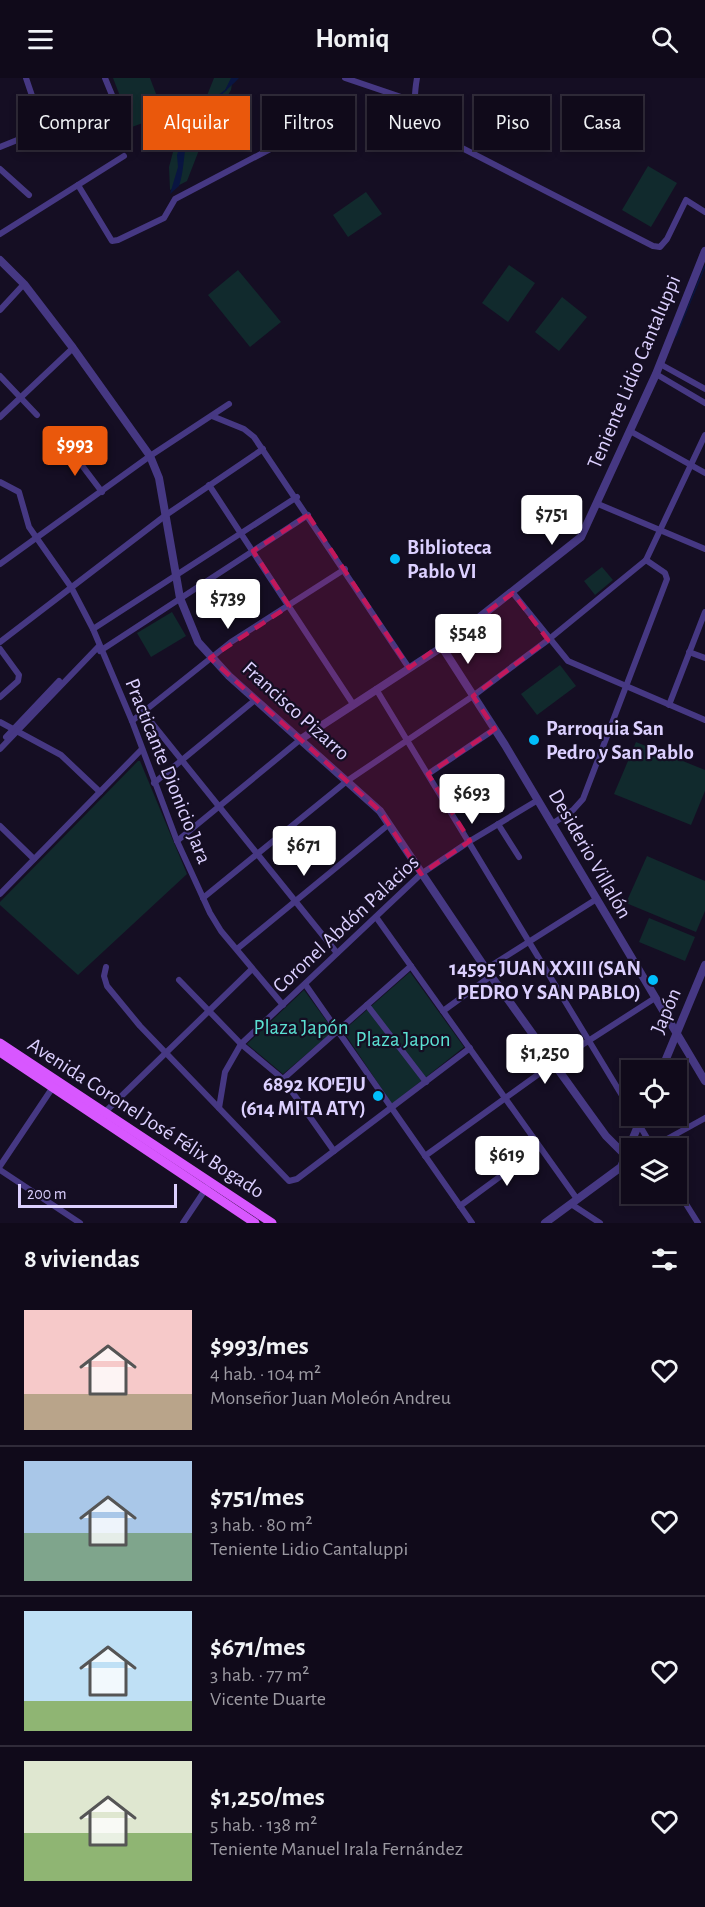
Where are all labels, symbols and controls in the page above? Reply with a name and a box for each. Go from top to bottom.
icon: menu [24,23,57,56]
icon: search [648,23,681,56]
text: Homiq [315,25,390,52]
chip: Comprar [18,96,131,150]
chip: Alquilar [143,96,250,150]
chip: Filtros [262,96,355,150]
chip: Nuevo [367,96,462,150]
chip: Piso [474,96,550,150]
chip: Casa [562,96,643,150]
street label: Teniente Lidio Cantaluppi [584,272,684,472]
pin: $993 [39,426,111,477]
text: $993 [57,435,93,455]
pin: $751 [516,495,588,546]
text: $751 [535,504,569,524]
place label: Biblioteca Pablo VI [407,537,492,582]
marker: Biblioteca Pablo VI [388,552,402,566]
pin: $739 [192,579,264,630]
text: $739 [210,588,246,608]
pin: $548 [432,614,504,665]
text: $548 [449,623,487,643]
street label: Francisco Pizarro [238,658,354,764]
street label: Practicante Dionicio Jara [121,675,215,867]
place label: Parroquia San Pedro y San Pablo [546,718,694,763]
marker: Parroquia San Pedro y San Pablo [527,733,541,747]
pin: $693 [436,774,508,825]
text: $693 [454,783,490,803]
street label: Desiderio Villalón [545,786,635,922]
pin: $671 [268,826,340,877]
text: $671 [287,835,321,855]
street label: Coronel Abdón Palacios [269,851,423,997]
place label: 14595 JUAN XXIII (SAN PEDRO Y SAN PABLO) [449,958,641,1003]
marker: 14595 JUAN XXIII (SAN PEDRO Y SAN PABLO) [646,973,660,987]
street label: Japón [647,985,685,1037]
park label: Plaza Japón [253,1017,349,1038]
park label: Plaza Japon [355,1029,451,1050]
street label: Avenida Coronel José Félix Bogado [24,1034,268,1202]
pin: $1,250 [496,1034,594,1085]
text: $1,250 [520,1043,570,1063]
map controls [621,1060,687,1204]
button: locate [621,1060,687,1126]
place label: 6892 KO'EJU (614 MITA ATY) [240,1074,366,1119]
marker: 6892 KO'EJU (614 MITA ATY) [371,1089,385,1103]
pin: $619 [471,1136,543,1187]
button: layers [621,1138,687,1204]
text: $619 [489,1145,525,1165]
scale bar [18,1181,177,1208]
text: 200 m [27,1186,67,1202]
icon: filters [648,1243,681,1276]
text: 8 viviendas [24,1246,140,1272]
text: $993/mes [210,1333,309,1359]
icon: home [72,1334,144,1406]
icon: heart [648,1354,681,1387]
text: 4 hab. · 104 m² [210,1364,321,1384]
text: Monseñor Juan Moleón Andreu [210,1388,451,1408]
text: $751/mes [210,1484,304,1510]
icon: home [72,1485,144,1557]
icon: heart [648,1505,681,1538]
text: 3 hab. · 80 m² [210,1515,313,1535]
text: Teniente Lidio Cantaluppi [210,1539,408,1559]
text: $671/mes [210,1634,305,1660]
icon: home [72,1635,144,1707]
icon: heart [648,1655,681,1688]
text: 3 hab. · 77 m² [210,1665,309,1685]
text: Vicente Duarte [210,1689,326,1709]
text: $1,250/mes [210,1784,325,1810]
icon: home [72,1785,144,1857]
icon: heart [648,1805,681,1838]
text: 5 hab. · 138 m² [210,1815,317,1835]
text: Teniente Manuel Irala Fernández [210,1839,463,1859]

